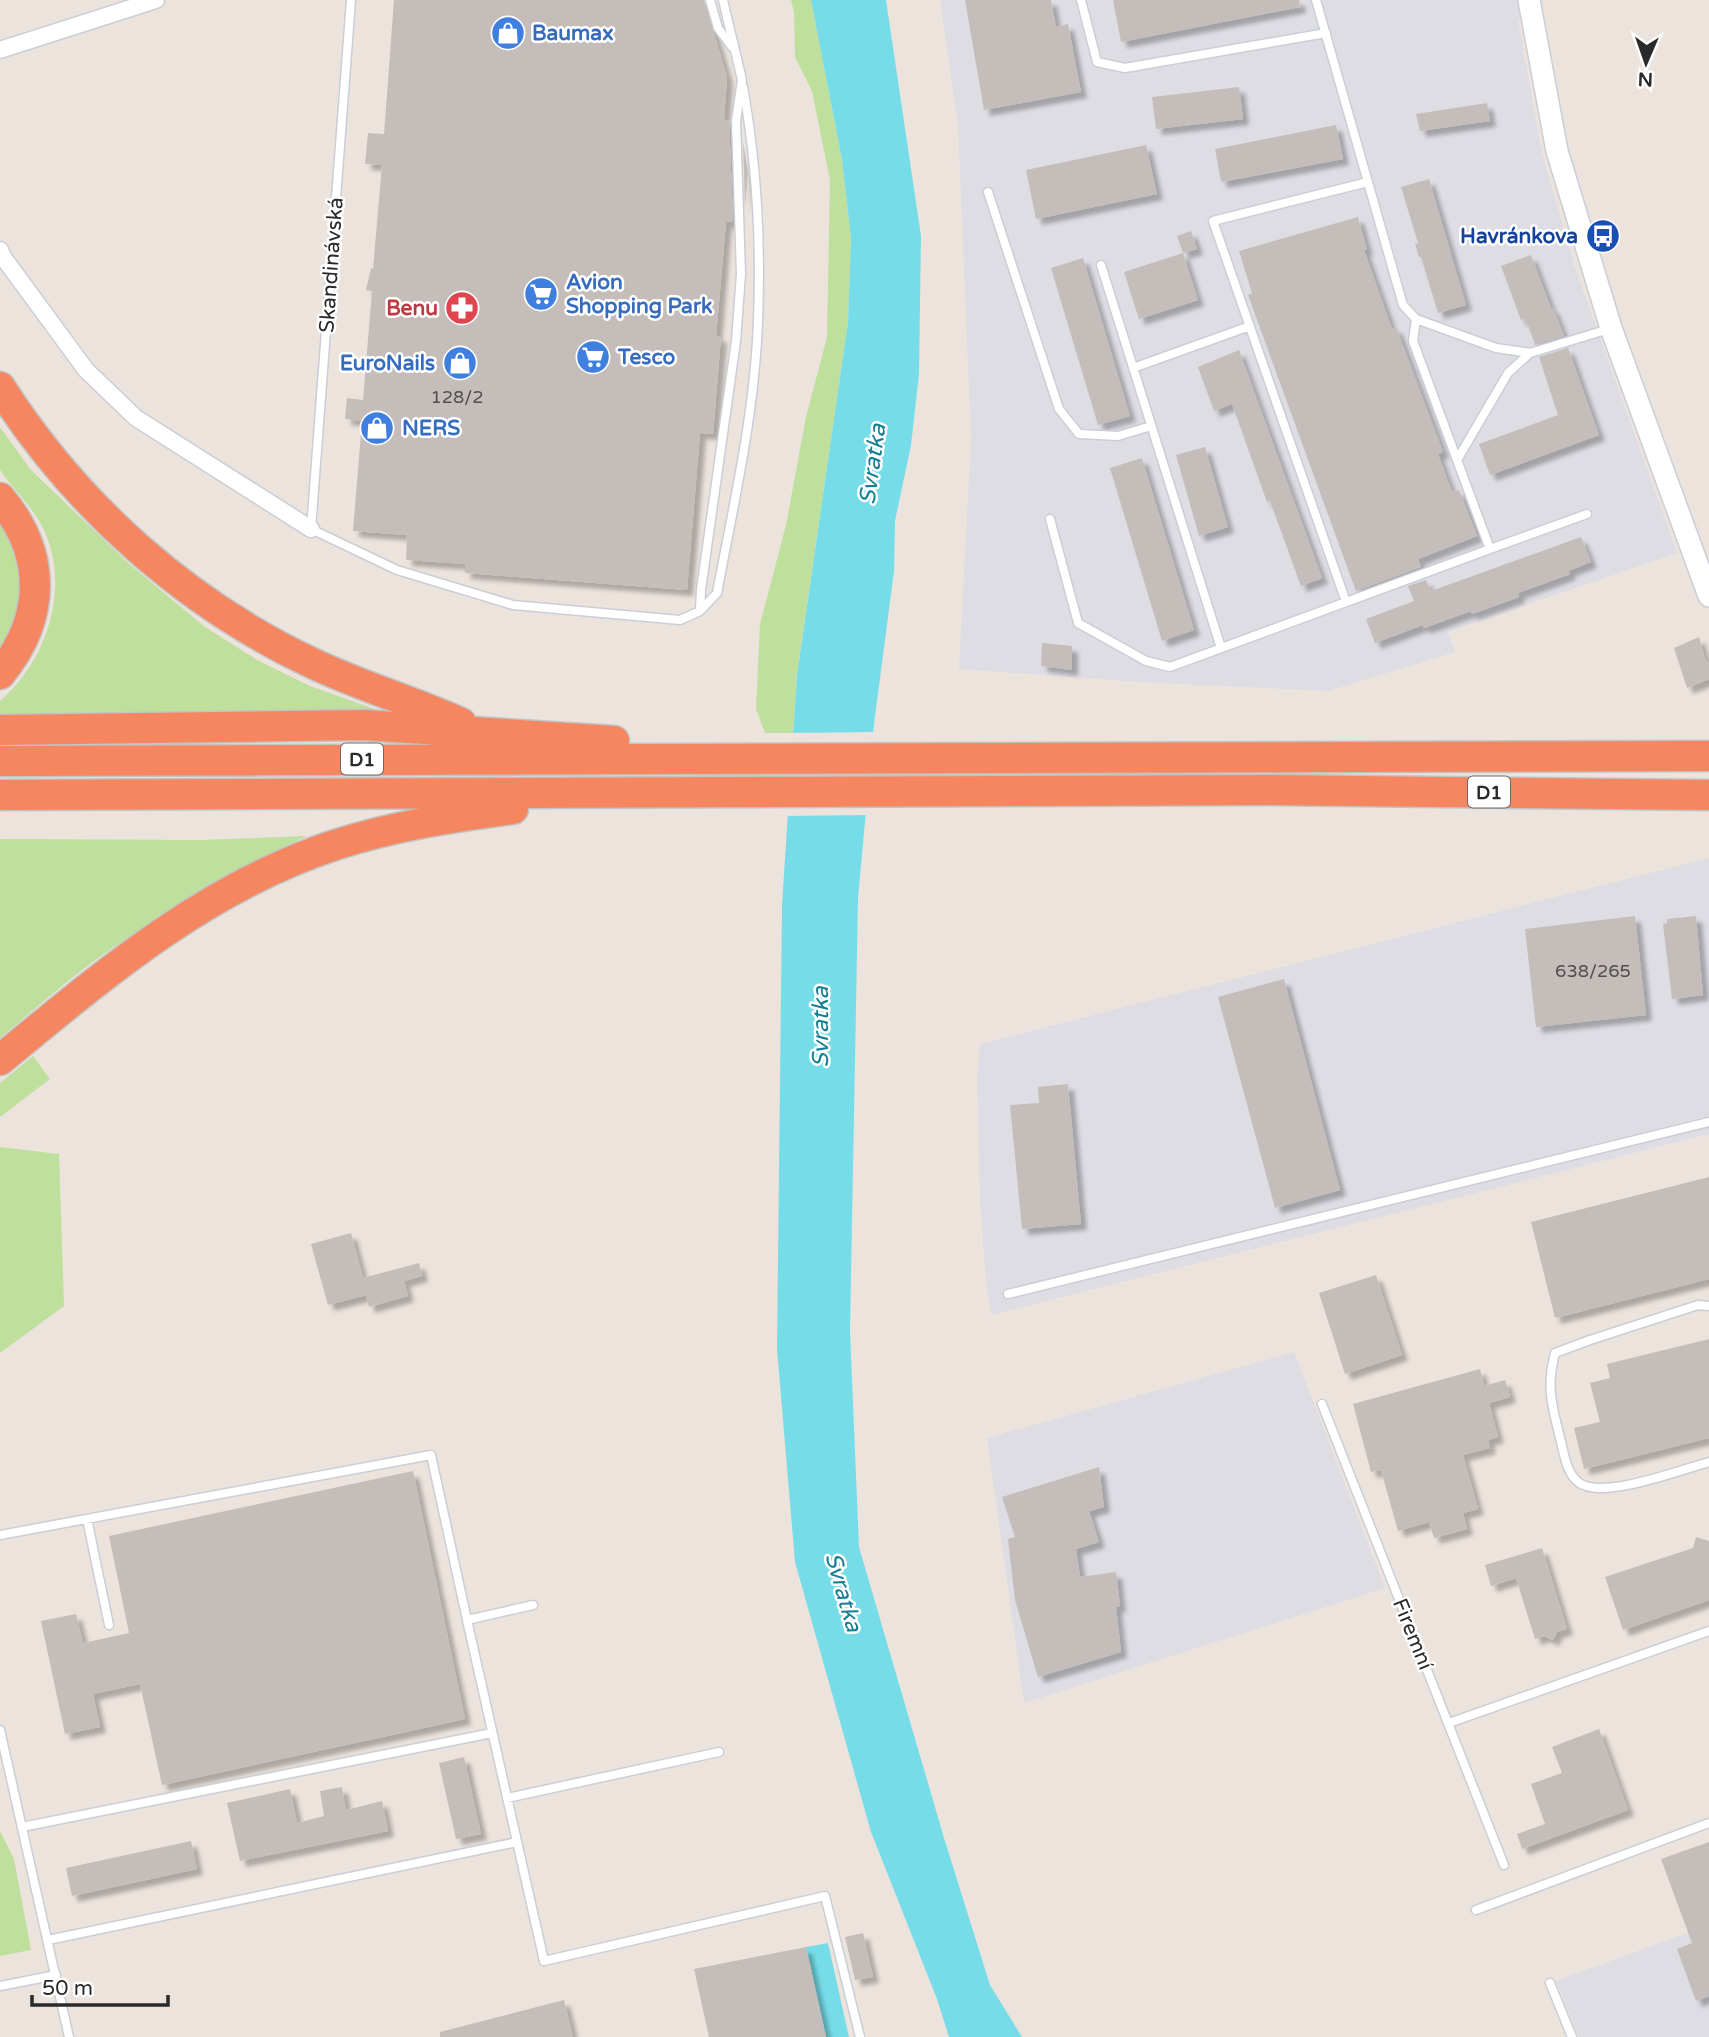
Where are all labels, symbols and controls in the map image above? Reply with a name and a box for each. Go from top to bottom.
shop icon: Baumax [489,14,527,52]
place label: Baumax [532,21,614,46]
north arrow [1611,28,1681,98]
text: N [1637,68,1653,90]
street label: Skandinávská [314,196,349,334]
bus stop icon: Havránkova [1584,217,1622,255]
place label: Havránkova [1460,224,1578,249]
place label: Avion Shopping Park [566,270,713,319]
supermarket icon: Avion Shopping Park [522,275,560,313]
pharmacy icon: Benu [443,289,481,327]
place label: Benu [386,296,438,321]
supermarket icon: Tesco [574,338,612,376]
shop icon: EuroNails [441,344,479,382]
place label: Tesco [617,345,676,370]
place label: EuroNails [340,351,435,376]
house number: 128/2 [430,386,484,408]
shop icon: NERS [358,409,396,447]
place label: NERS [402,416,460,441]
water label: Svratka [853,421,893,506]
road number: D1 [341,744,383,774]
road number: D1 [1468,776,1510,807]
house number: 638/265 [1555,960,1631,982]
water label: Svratka [807,985,835,1068]
water label: Svratka [818,1549,868,1636]
street label: Firemní [1387,1595,1438,1673]
scale bar [32,1964,168,2008]
text: 50 m [42,1976,93,2001]

